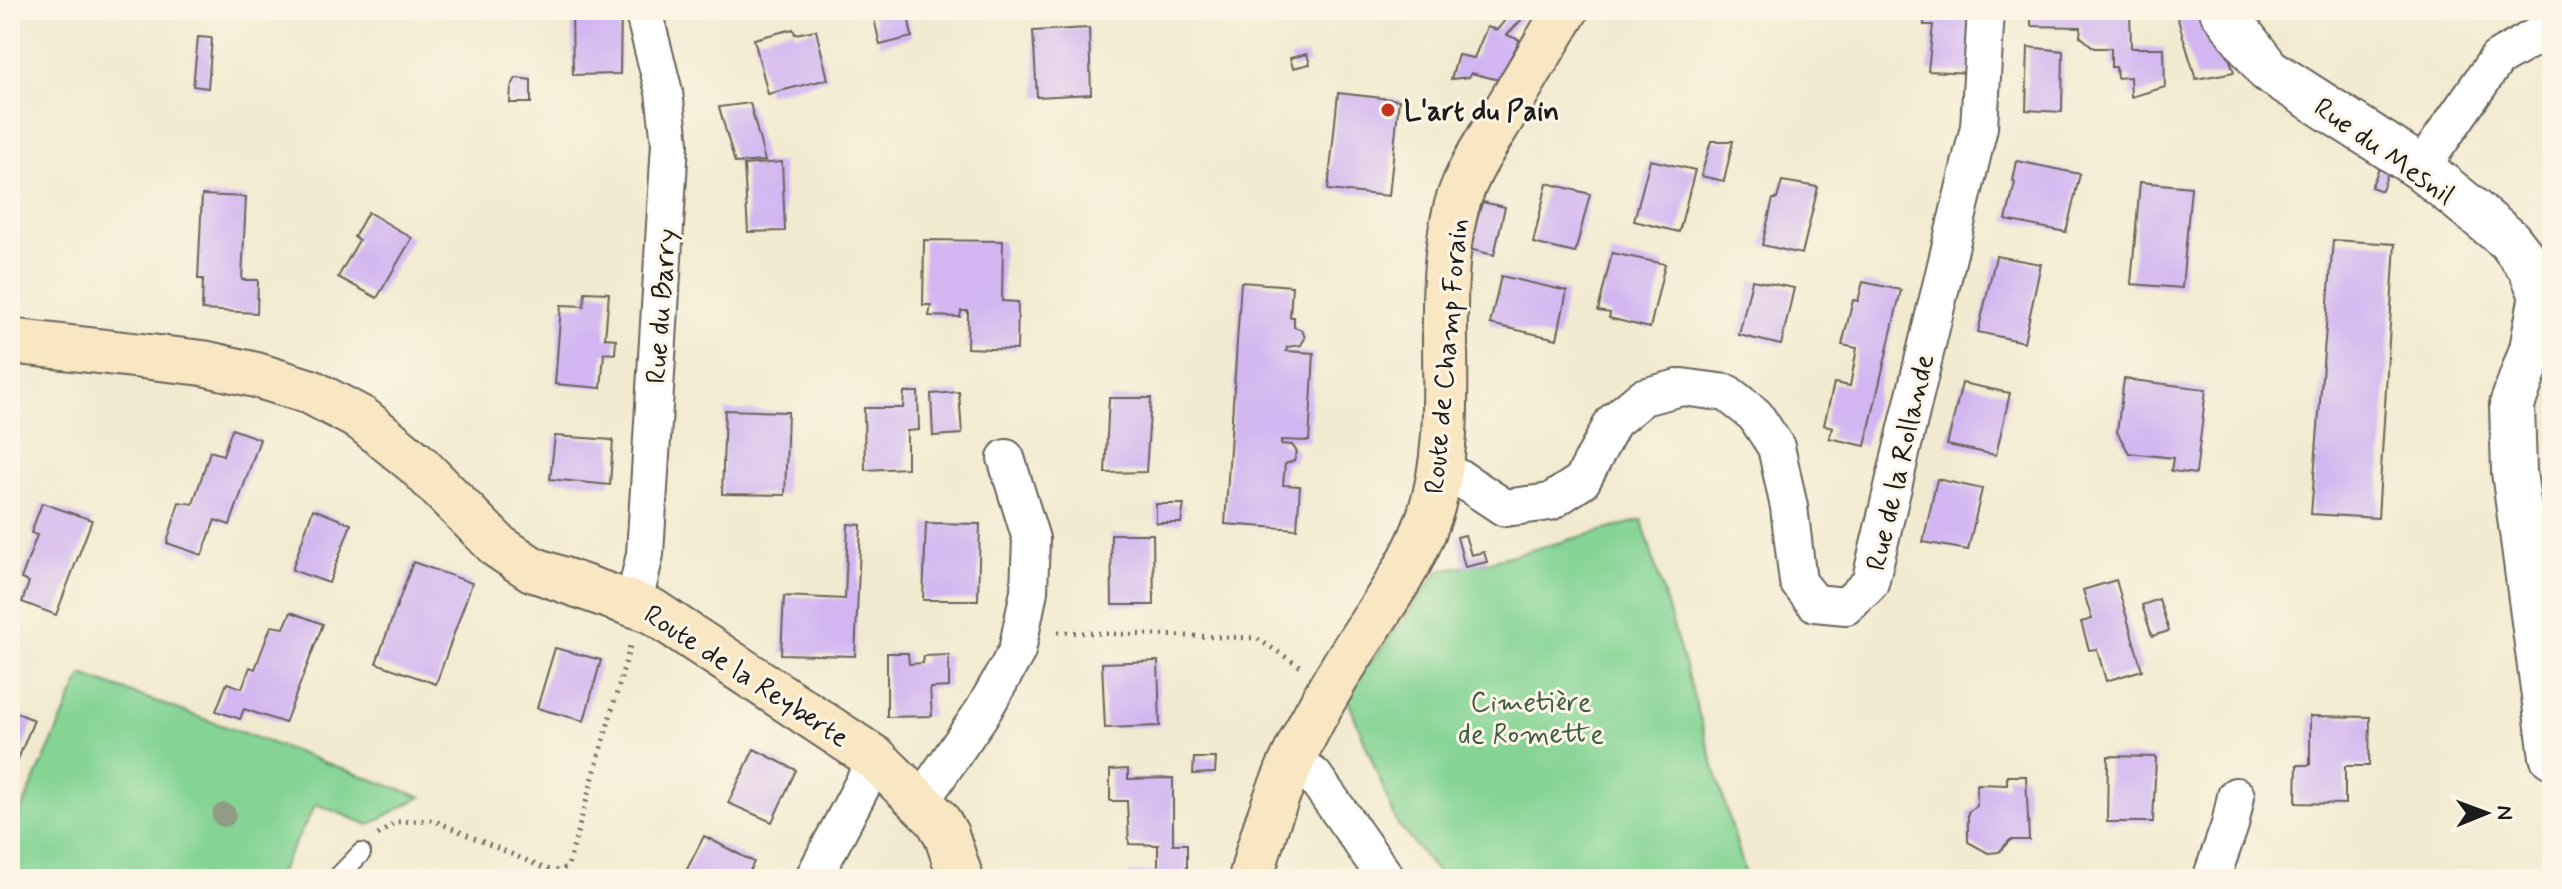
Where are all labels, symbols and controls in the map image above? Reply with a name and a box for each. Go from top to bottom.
street label: Rue du Mesnil [2306,90,2461,214]
place label: L'art du Pain [1404,94,1559,131]
marker: L'art du Pain [1379,101,1397,119]
street label: Route de Champ Forain [1417,217,1478,495]
street label: Rue du Barry [639,227,686,385]
street label: Rue de la Rollande [1859,351,1944,574]
street label: Route de la Reyberte [636,597,855,757]
park label: Cimetière de Romette [1458,685,1604,754]
north arrow [2446,773,2526,853]
text: N [2490,805,2518,820]

